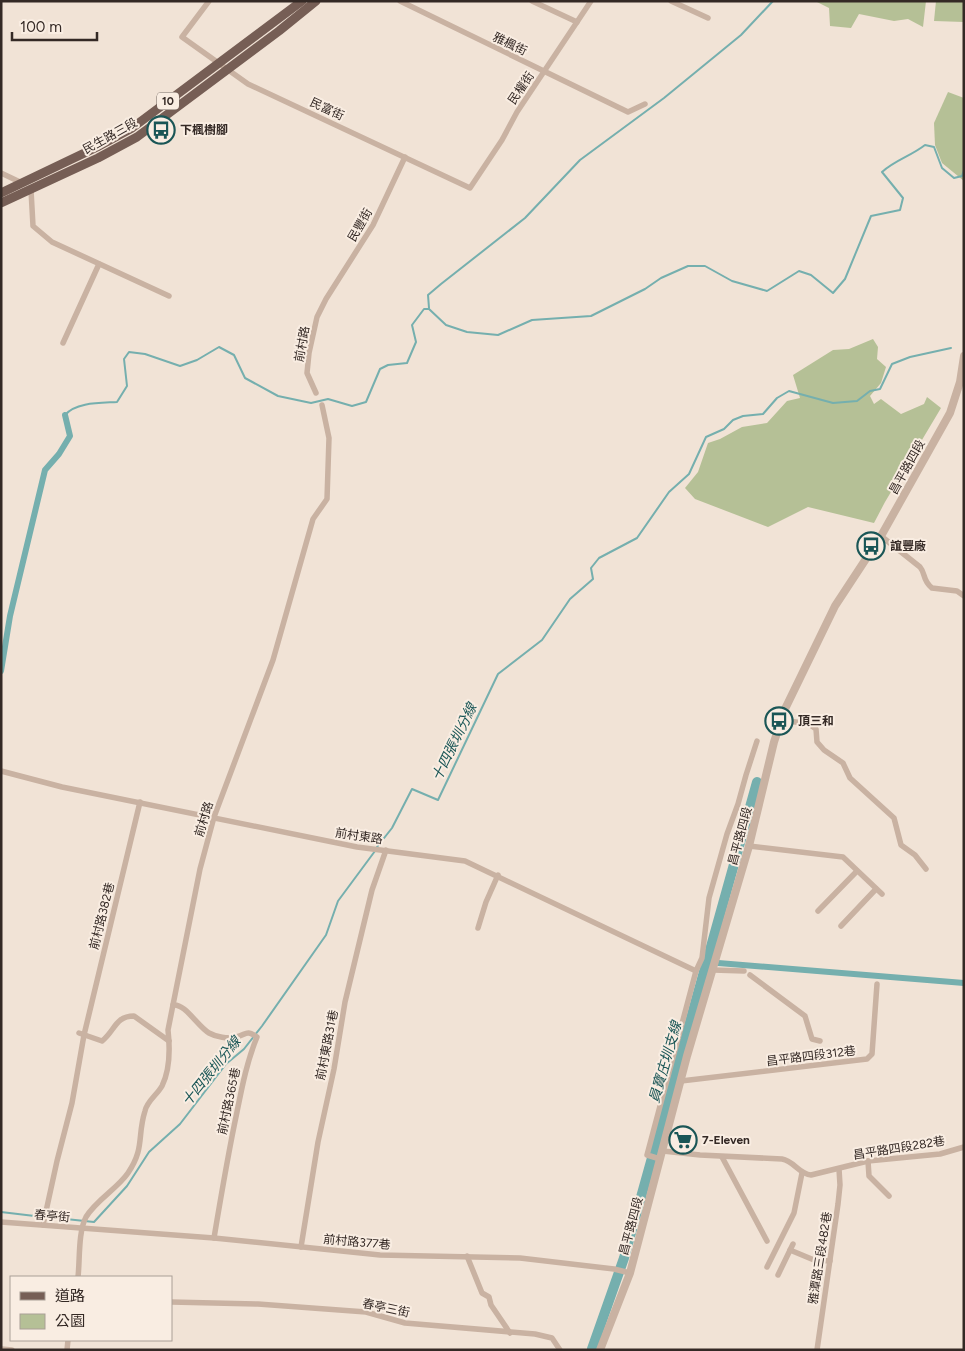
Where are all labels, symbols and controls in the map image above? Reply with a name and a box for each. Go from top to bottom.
scale bar [12,10,98,42]
text: 100 m [20,18,62,36]
street label: 雅楓街 [491,30,529,58]
street label: 民權街 [505,69,537,107]
road number: 10 [157,92,179,110]
street label: 民富街 [308,95,346,123]
street label: 民生路三段 [80,115,140,157]
bus stop icon: 下楓樹腳 [146,115,176,145]
place label: 下楓樹腳 [180,123,228,137]
street label: 民豐街 [345,206,375,244]
street label: 前村路 [292,325,312,363]
street label: 昌平路四段 [886,437,928,497]
bus stop icon: 誼豐廠 [856,531,886,561]
place label: 誼豐廠 [890,539,926,553]
water label: 十四張圳分線 [428,699,481,784]
bus stop icon: 頂三和 [764,706,794,736]
place label: 頂三和 [798,714,834,728]
street label: 前村路 [192,800,216,838]
street label: 昌平路四段 [725,805,755,867]
street label: 前村東路 [334,826,384,846]
street label: 前村路382巷 [87,881,117,951]
street label: 前村東路31巷 [313,1009,341,1081]
water label: 員寶庄圳支線 [646,1017,686,1105]
water label: 十四張圳分線 [178,1032,246,1109]
street label: 昌平路四段312巷 [765,1044,857,1068]
street label: 前村路365巷 [215,1066,243,1136]
supermarket icon: 7-Eleven [668,1125,698,1155]
place label: 7-Eleven [702,1133,750,1147]
street label: 昌平路四段282巷 [852,1134,946,1162]
street label: 昌平路四段 [616,1195,646,1257]
street label: 春亭街 [33,1207,71,1225]
street label: 雅潭路三段482巷 [806,1211,834,1305]
street label: 前村路377巷 [323,1232,391,1252]
legend [10,1276,172,1341]
text: 道路 [55,1287,85,1305]
street label: 春亭三街 [361,1296,411,1320]
text: 公園 [55,1312,85,1330]

